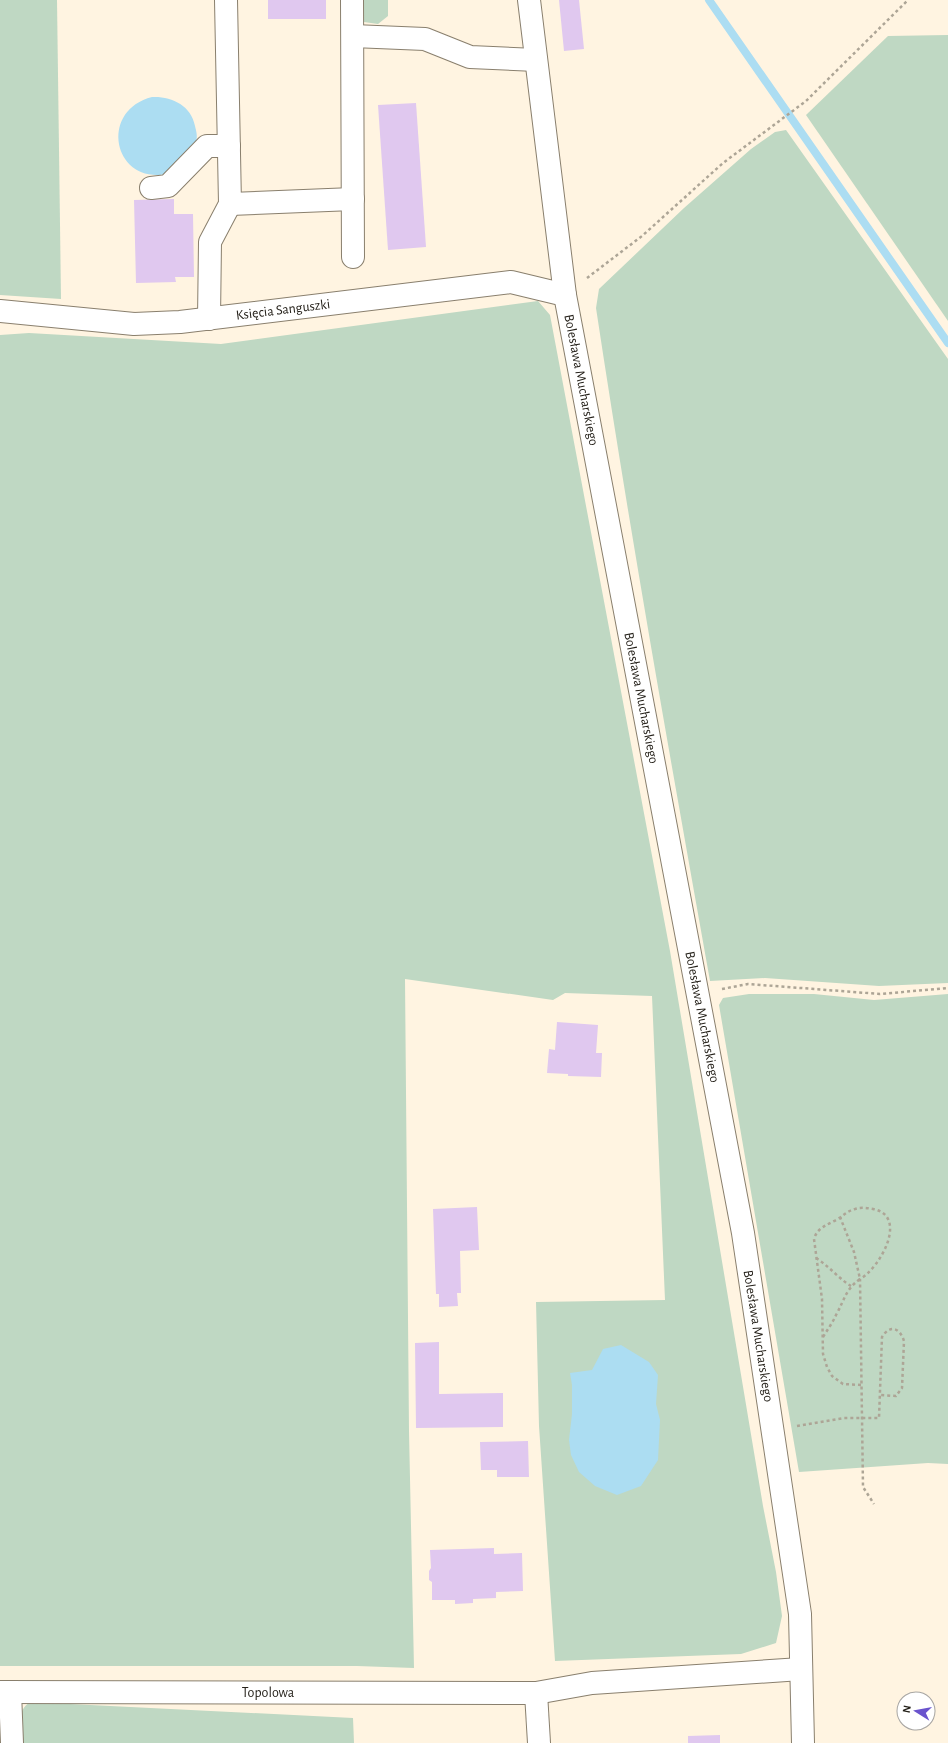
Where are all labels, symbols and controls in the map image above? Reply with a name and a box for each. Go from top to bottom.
street label: Księcia Sanguszki [235,297,331,323]
street label: Bolesława Mucharskiego [561,313,601,447]
street label: Bolesława Mucharskiego [621,631,661,765]
street label: Bolesława Mucharskiego [682,950,722,1084]
street label: Bolesława Mucharskiego [741,1269,775,1403]
street label: Topolowa [242,1686,295,1700]
north arrow [896,1691,936,1731]
text: N [901,1704,913,1714]

